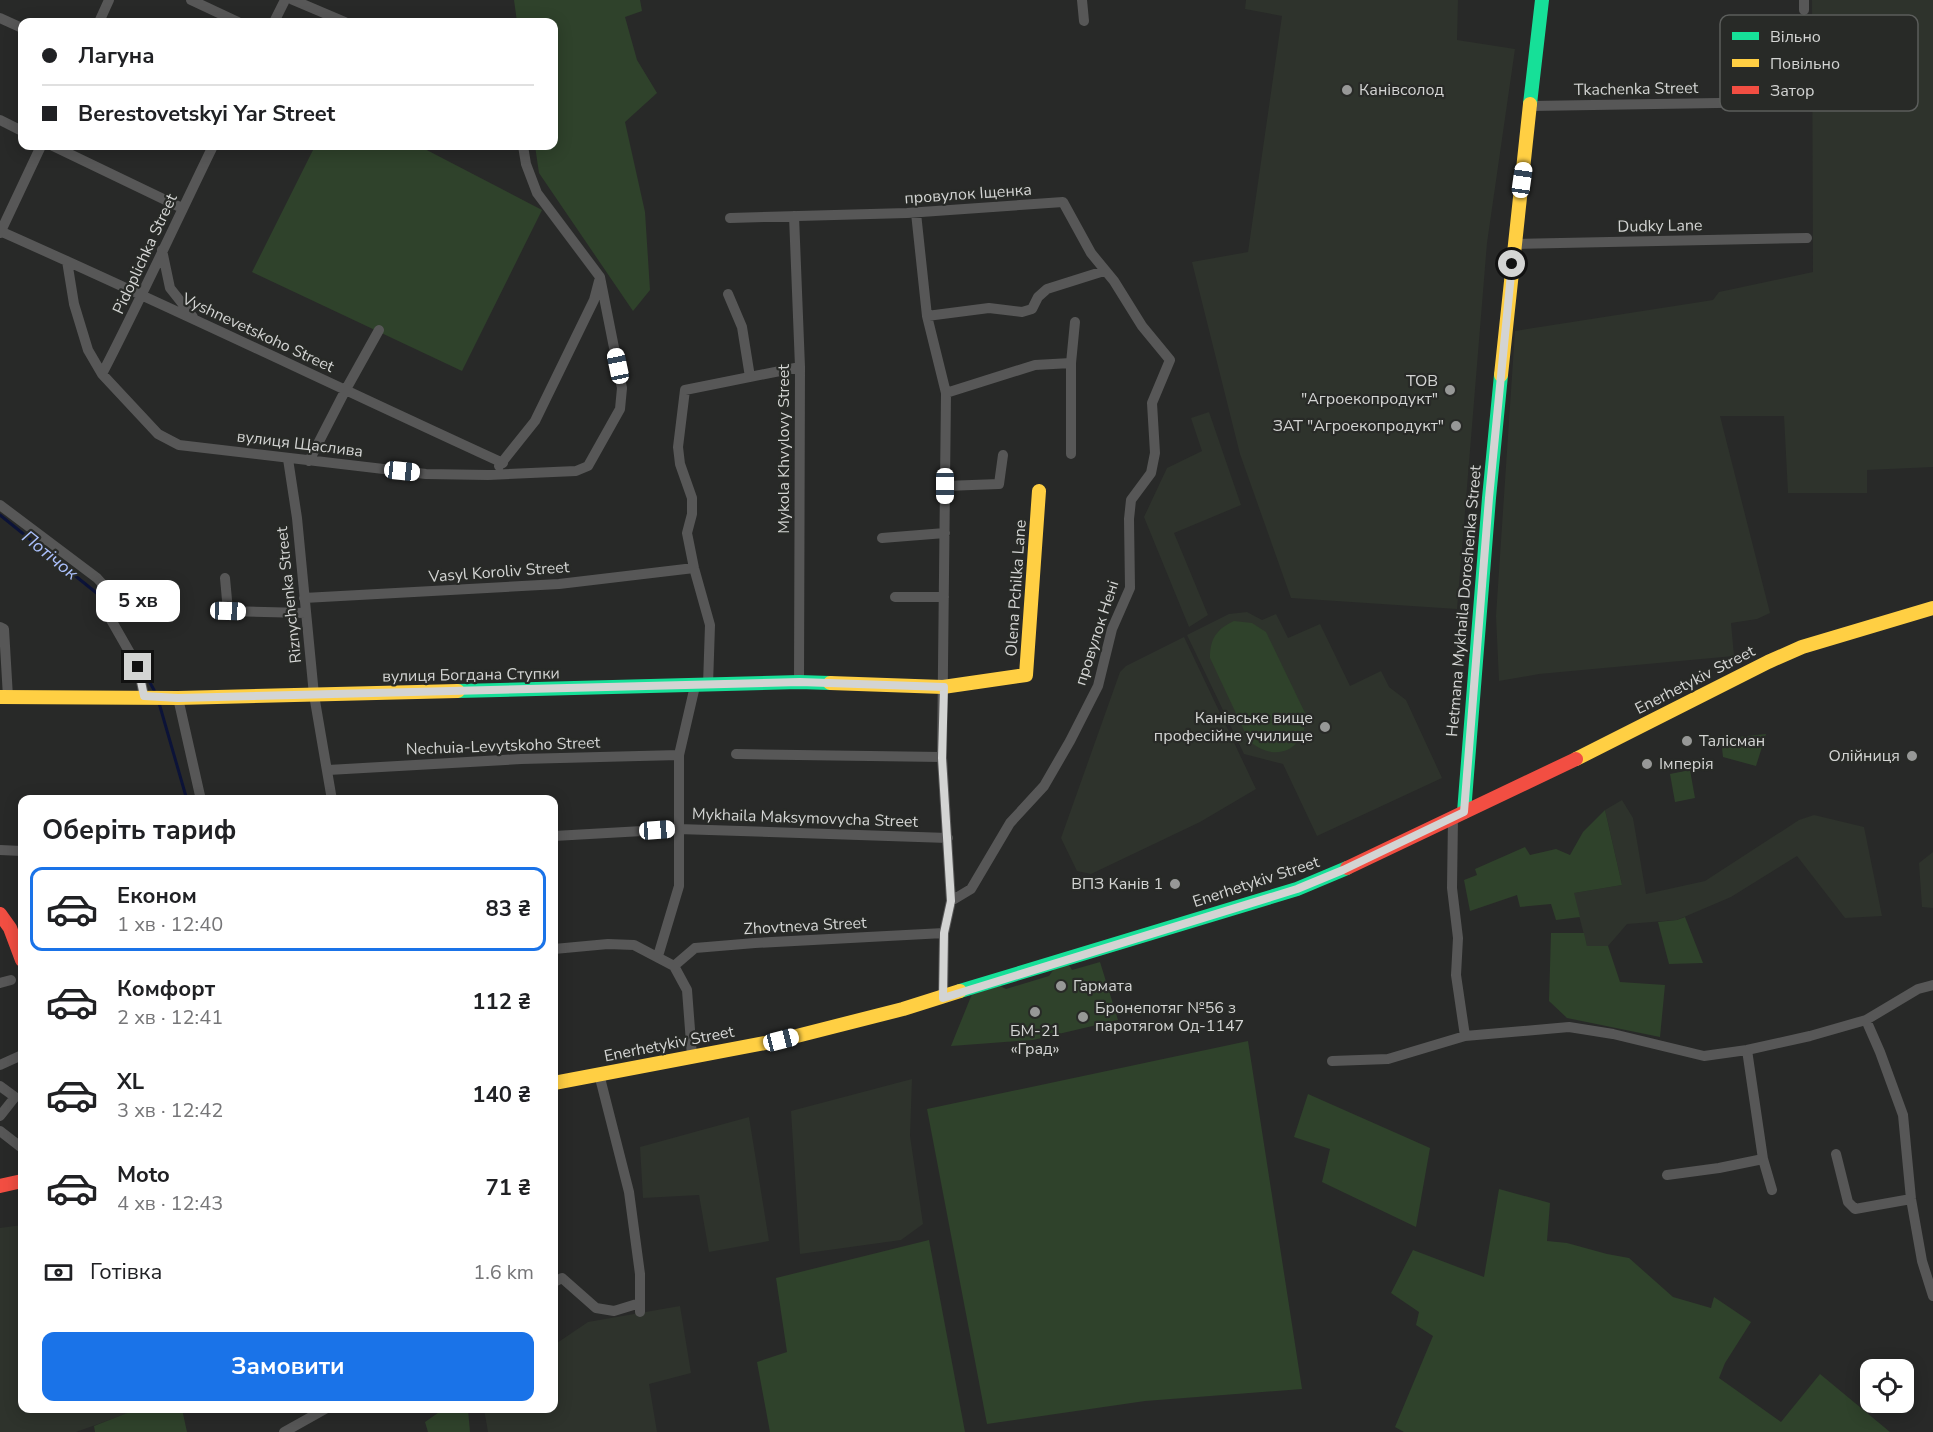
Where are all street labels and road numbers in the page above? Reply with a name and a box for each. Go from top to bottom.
street label: Tkachenka Street [1574,77,1699,101]
street label: провулок Іщенка [904,179,1032,209]
street label: Pidoplichka Street [107,190,183,318]
street label: Dudky Lane [1617,214,1703,238]
street label: Vyshnevetskoho Street [178,288,338,378]
street label: Mykola Khvylovy Street [773,364,795,534]
street label: вулиця Щаслива [236,425,364,463]
street label: Hetmana Mykhaila Doroshenka Street [1441,464,1487,738]
street label: Olena Pchilka Lane [1000,519,1032,657]
street label: Riznychenka Street [271,525,307,664]
street label: Vasyl Koroliv Street [427,556,570,588]
street label: провулок Нені [1070,578,1124,688]
street label: Enerhetykiv Street [1631,640,1759,720]
street label: вулиця Богдана Ступки [382,662,560,688]
street label: Nechuia-Levytskoho Street [405,732,601,760]
street label: Mykhaila Maksymovycha Street [692,803,919,833]
street label: Enerhetykiv Street [1190,851,1322,913]
street label: Zhovtneva Street [743,912,867,940]
street label: Enerhetykiv Street [602,1021,736,1067]

